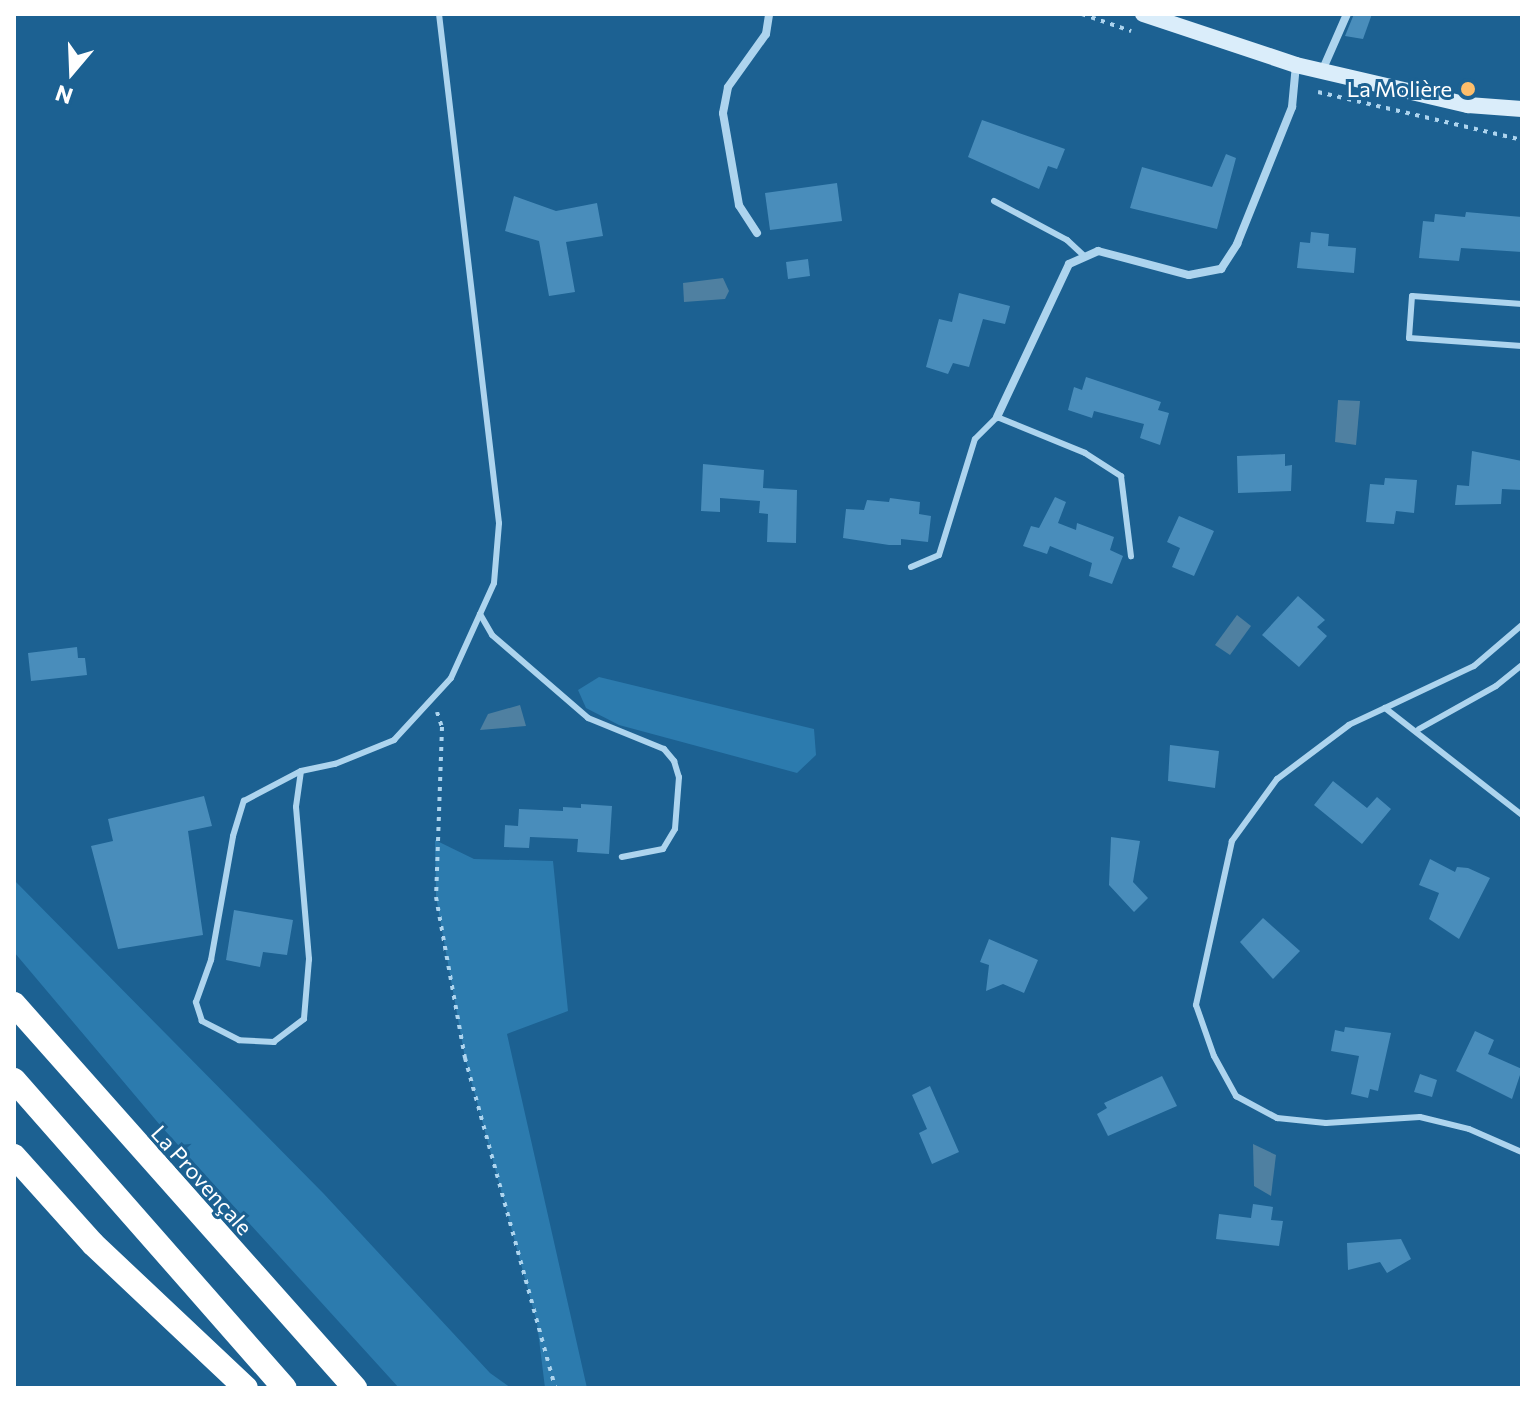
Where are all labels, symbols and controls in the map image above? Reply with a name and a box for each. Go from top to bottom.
north arrow [32,32,112,112]
place label: La Molière [1347,76,1452,102]
text: N [52,80,76,111]
marker: La Molière [1459,80,1477,98]
street label: La Provençale [146,1120,258,1240]

